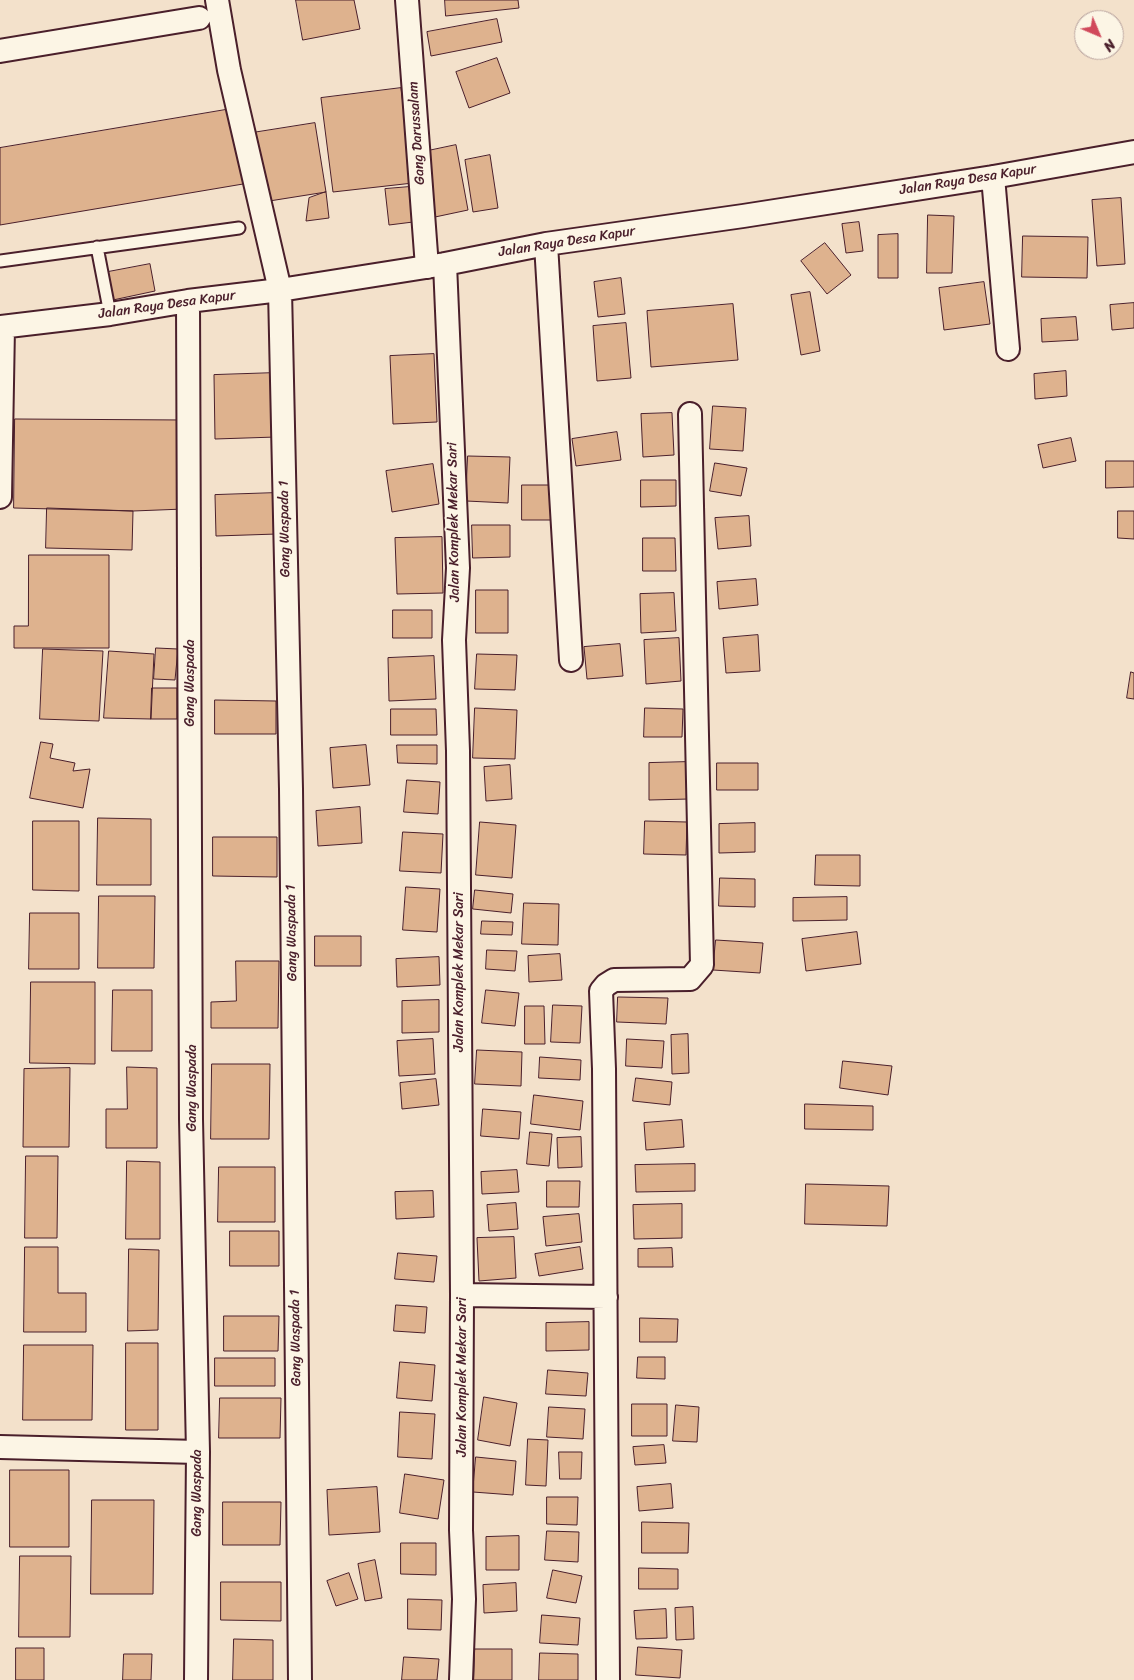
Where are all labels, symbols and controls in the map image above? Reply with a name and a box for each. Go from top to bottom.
north arrow [1074,10,1124,60]
text: N [1097,33,1122,58]
street label: Gang Darussalam [405,81,429,185]
street label: Jalan Raya Desa Kapur [898,161,1038,199]
street label: Jalan Raya Desa Kapur [497,223,637,261]
street label: Jalan Raya Desa Kapur [97,287,237,323]
street label: Jalan Komplek Mekar Sari [444,442,464,602]
street label: Gang Waspada 1 [276,480,294,578]
street label: Gang Waspada [182,639,198,727]
street label: Gang Waspada 1 [283,884,301,982]
street label: Jalan Komplek Mekar Sari [451,892,467,1052]
street label: Gang Waspada [184,1044,200,1132]
street label: Gang Waspada 1 [287,1289,305,1387]
street label: Jalan Komplek Mekar Sari [454,1297,470,1457]
street label: Gang Waspada [189,1449,205,1537]

